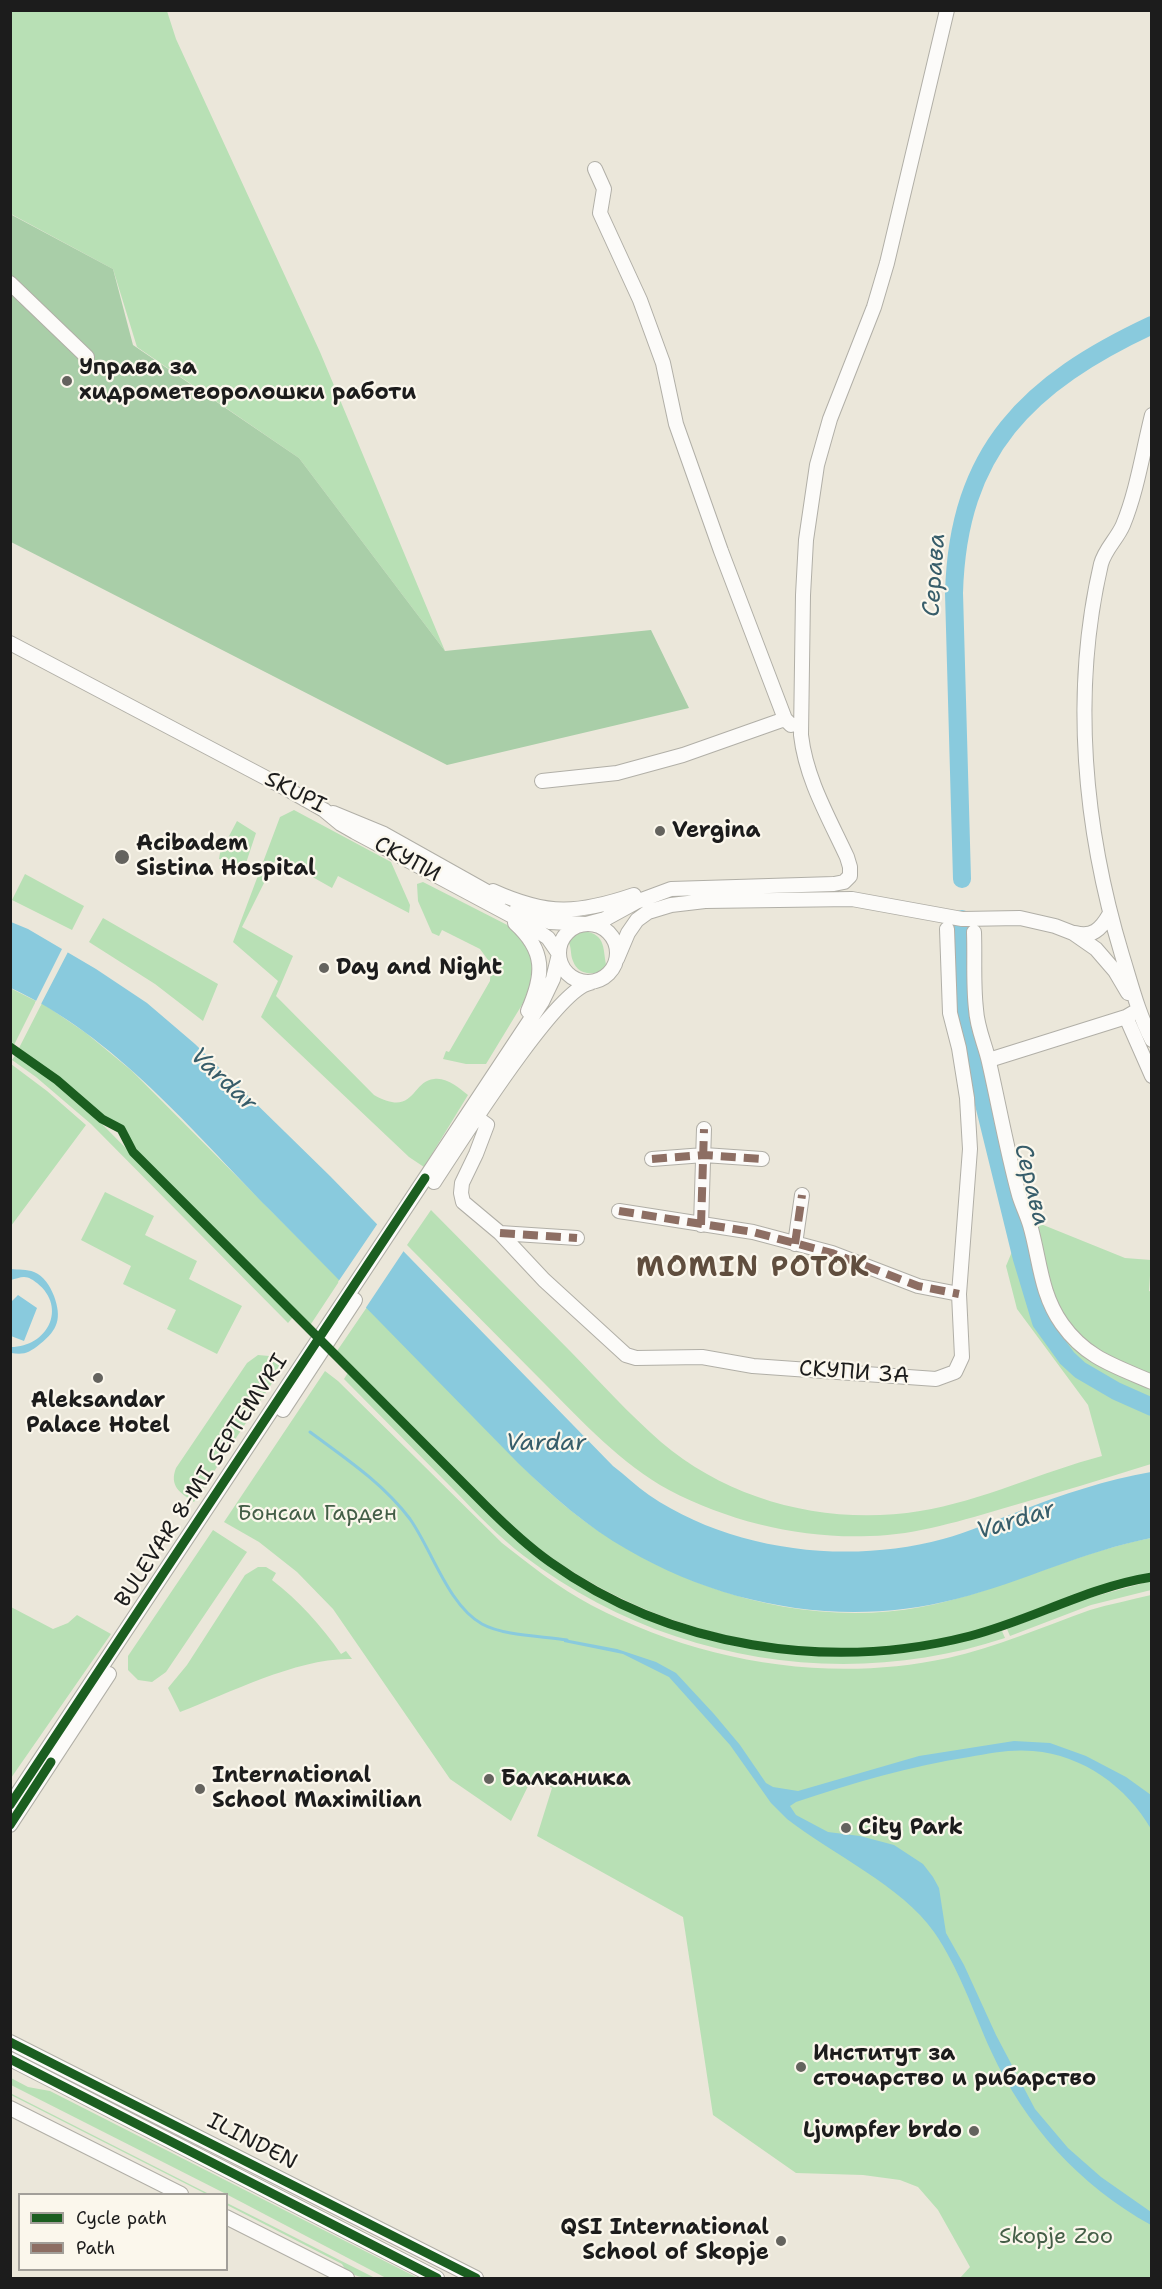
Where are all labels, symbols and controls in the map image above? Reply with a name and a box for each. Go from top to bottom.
place label: Управа за хидрометеоролошки работи [79,355,416,406]
marker: Управа за хидрометеоролошки работи [60,374,74,388]
water label: Серава [918,532,952,618]
street label: SKUPI [260,766,330,820]
place label: Vergina [672,818,760,844]
marker: Vergina [653,824,667,838]
place label: Acibadem Sistina Hospital [136,831,316,882]
street label: СКУПИ [369,832,445,888]
marker: Acibadem Sistina Hospital [113,848,131,866]
place label: Day and Night [336,955,502,981]
marker: Day and Night [317,961,331,975]
water label: Vardar [184,1042,262,1118]
water label: Серава [1007,1141,1055,1229]
district label: MOMIN POTOK [636,1252,870,1286]
street label: BULEVAR 8-MI SEPTEMVRI [110,1350,294,1612]
street label: СКУПИ 3А [798,1356,910,1390]
marker: Aleksandar Palace Hotel [91,1371,105,1385]
place label: Aleksandar Palace Hotel [26,1388,170,1440]
water label: Vardar [506,1430,586,1458]
water label: Vardar [973,1495,1059,1547]
park label: Бонсаи Гарден [237,1501,397,1527]
place label: International School Maximilian [212,1763,422,1814]
place label: Балканика [501,1766,631,1792]
marker: Балканика [482,1772,496,1786]
marker: International School Maximilian [193,1782,207,1796]
place label: City Park [858,1815,963,1841]
marker: City Park [839,1821,853,1835]
place label: Институт за сточарство и рибарство [813,2041,1096,2092]
marker: Институт за сточарство и рибарство [794,2060,808,2074]
street label: ILINDEN [203,2108,301,2176]
place label: Ljumpfer brdo [803,2118,962,2144]
marker: Ljumpfer brdo [967,2124,981,2138]
legend [18,2193,228,2271]
text: Cycle path [76,2206,167,2230]
place label: QSI International School of Skopje [560,2215,769,2266]
park label: Skopje Zoo [999,2224,1113,2250]
marker: QSI International School of Skopje [774,2234,788,2248]
text: Path [76,2236,115,2260]

